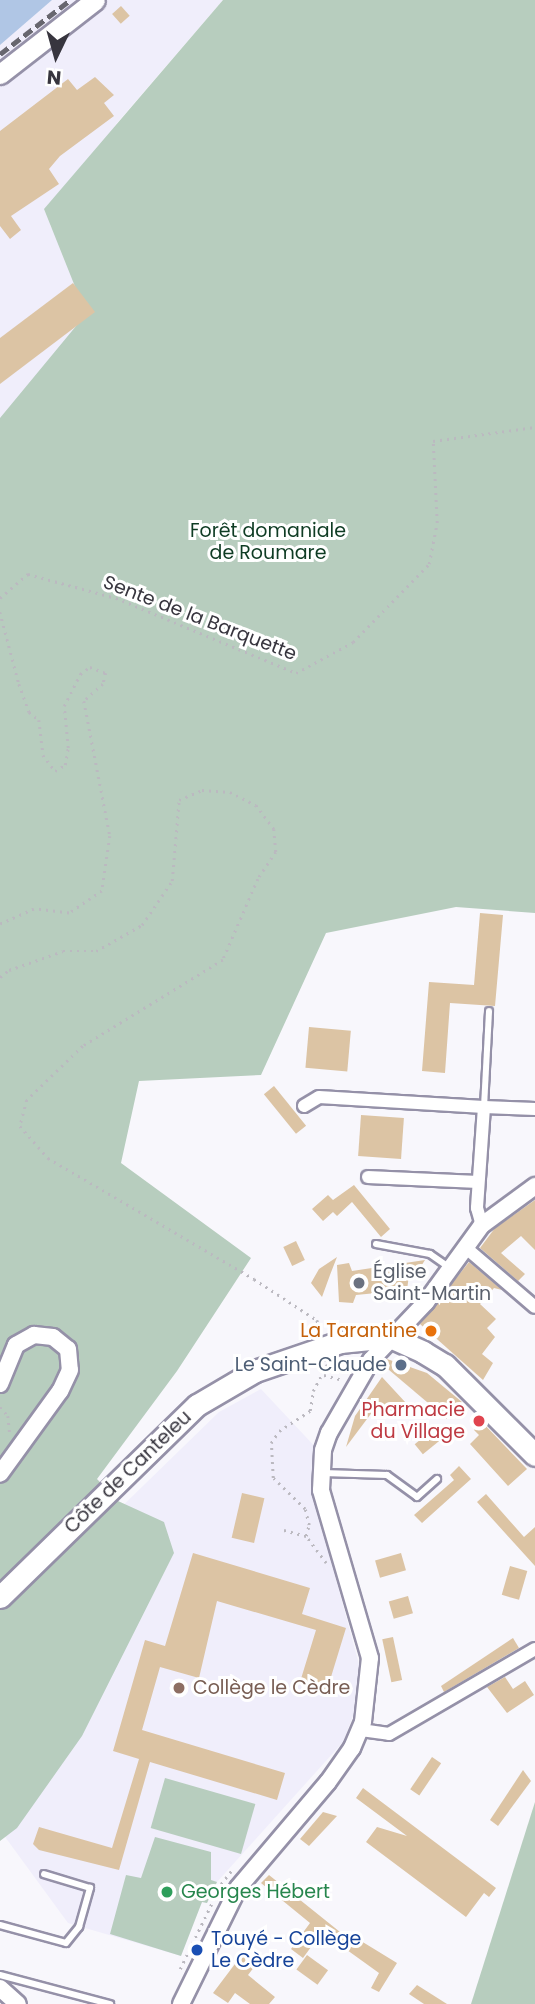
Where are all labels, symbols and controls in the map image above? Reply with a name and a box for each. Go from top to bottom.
north arrow [21,21,91,91]
text: N [46,63,62,91]
park label: Forêt domaniale de Roumare [190,520,346,564]
street label: Sente de la Barquette [100,571,300,665]
place label: Église Saint-Martin [373,1261,491,1305]
marker: Église Saint-Martin [351,1275,367,1291]
place label: La Tarantine [300,1320,417,1342]
marker: La Tarantine [423,1323,439,1339]
place label: Le Saint-Claude [235,1354,387,1376]
marker: Le Saint-Claude [393,1357,409,1373]
place label: Pharmacie du Village [362,1399,465,1443]
street label: Côte de Canteleu [60,1406,196,1538]
marker: Pharmacie du Village [471,1413,487,1429]
place label: Collège le Cèdre [193,1677,350,1699]
marker: Collège le Cèdre [171,1680,187,1696]
place label: Georges Hébert [181,1881,330,1903]
marker: Georges Hébert [159,1884,175,1900]
place label: Touyé - Collège Le Cèdre [211,1928,361,1972]
marker: Touyé - Collège Le Cèdre [189,1942,205,1958]

